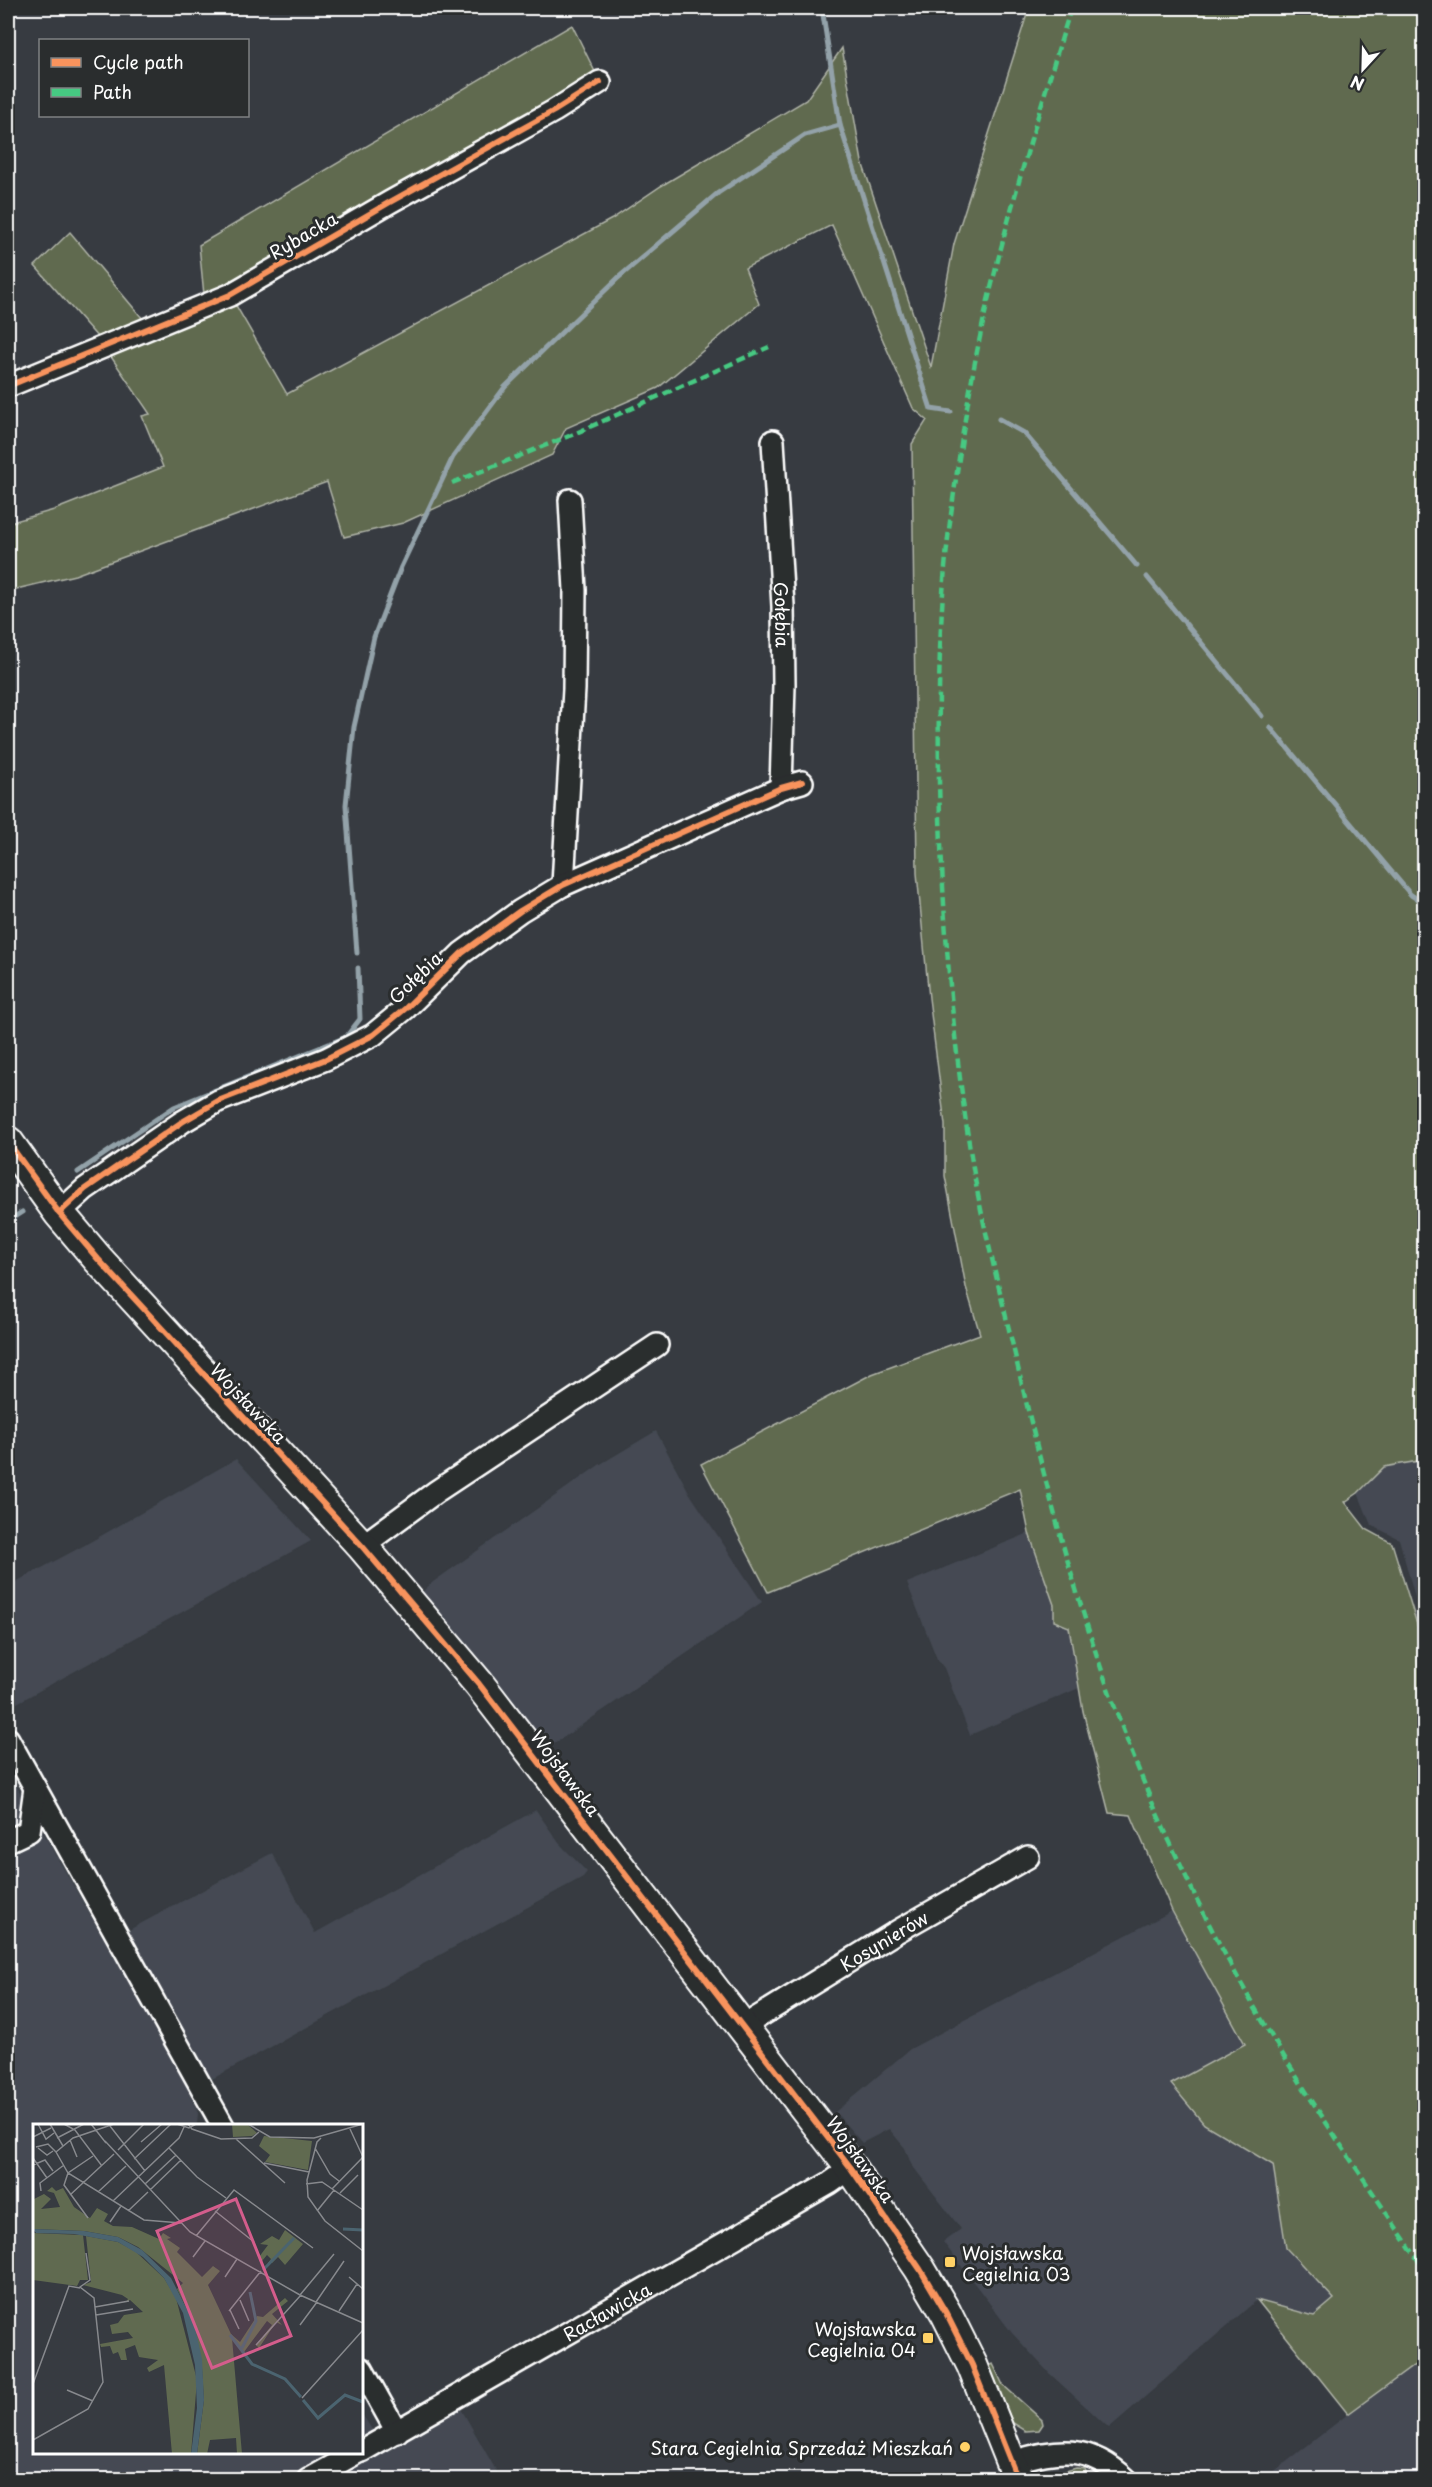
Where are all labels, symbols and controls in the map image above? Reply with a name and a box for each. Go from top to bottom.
legend [39,39,249,117]
north arrow [1333,39,1393,99]
text: Cycle path [93,48,184,75]
text: N [1347,70,1367,97]
text: Path [93,78,132,105]
street label: Rybacka [264,204,343,265]
street label: Gołębia [768,581,797,648]
street label: Gołębia [382,944,448,1010]
street label: Wojsławska [205,1357,294,1450]
street label: Wojsławska [525,1724,608,1822]
street label: Kosynierów [834,1903,933,1977]
street label: Wojsławska [820,2110,902,2209]
inset map [33,2124,363,2454]
place label: Wojsławska Cegielnia 03 [962,2239,1070,2287]
marker: Wojsławska Cegielnia 03 [943,2255,957,2269]
street label: Racławicka [558,2275,656,2347]
place label: Wojsławska Cegielnia 04 [807,2315,917,2363]
marker: Wojsławska Cegielnia 04 [921,2331,935,2345]
place label: Stara Cegielnia Sprzedaż Mieszkań [650,2434,953,2461]
marker: Stara Cegielnia Sprzedaż Mieszkań [958,2440,972,2454]

